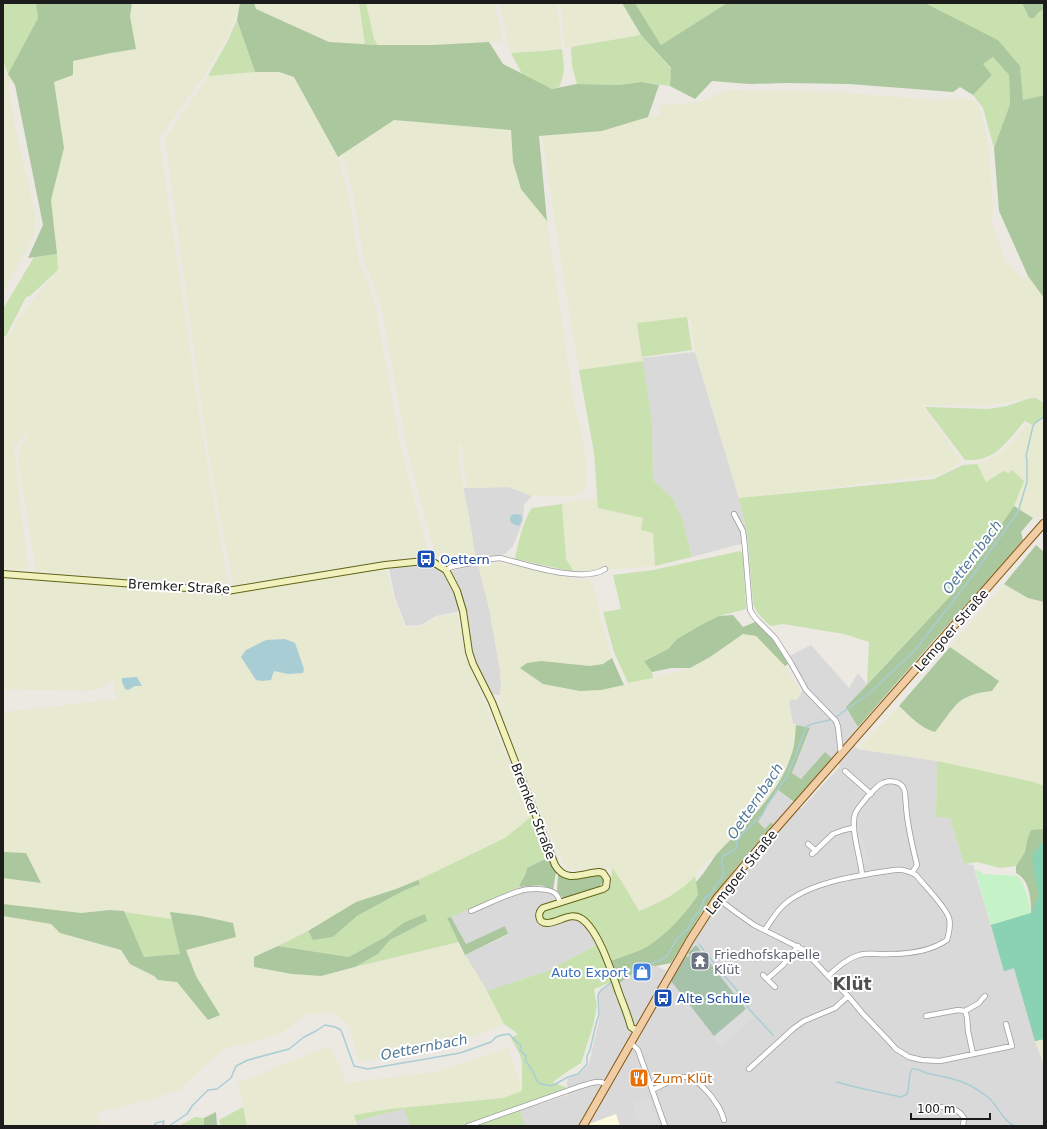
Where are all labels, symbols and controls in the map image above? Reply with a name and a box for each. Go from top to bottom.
water label: Oetternbach [939,517,1005,597]
bus stop icon: Oettern [415,548,437,570]
place label: Oettern [440,552,490,567]
street label: Bremker Straße [128,576,230,597]
street label: Lemgoer Straße [912,586,991,675]
water label: Oetternbach [724,760,786,842]
street label: Bremker Straße [508,761,559,861]
street label: Lemgoer Straße [703,827,780,918]
place label: Friedhofskapelle Klüt [714,947,820,977]
temple icon: Friedhofskapelle Klüt [689,950,711,972]
shop icon: Auto Export [631,961,653,983]
place label: Auto Export [551,965,628,980]
district label: Klüt [832,974,872,994]
bus stop icon: Alte Schule [652,987,674,1009]
place label: Alte Schule [677,991,750,1006]
water label: Oetternbach [379,1031,469,1063]
restaurant icon: Zum Klüt [628,1067,650,1089]
place label: Zum Klüt [653,1071,712,1086]
scale bar [911,1095,990,1121]
text: 100 m [917,1102,955,1116]

